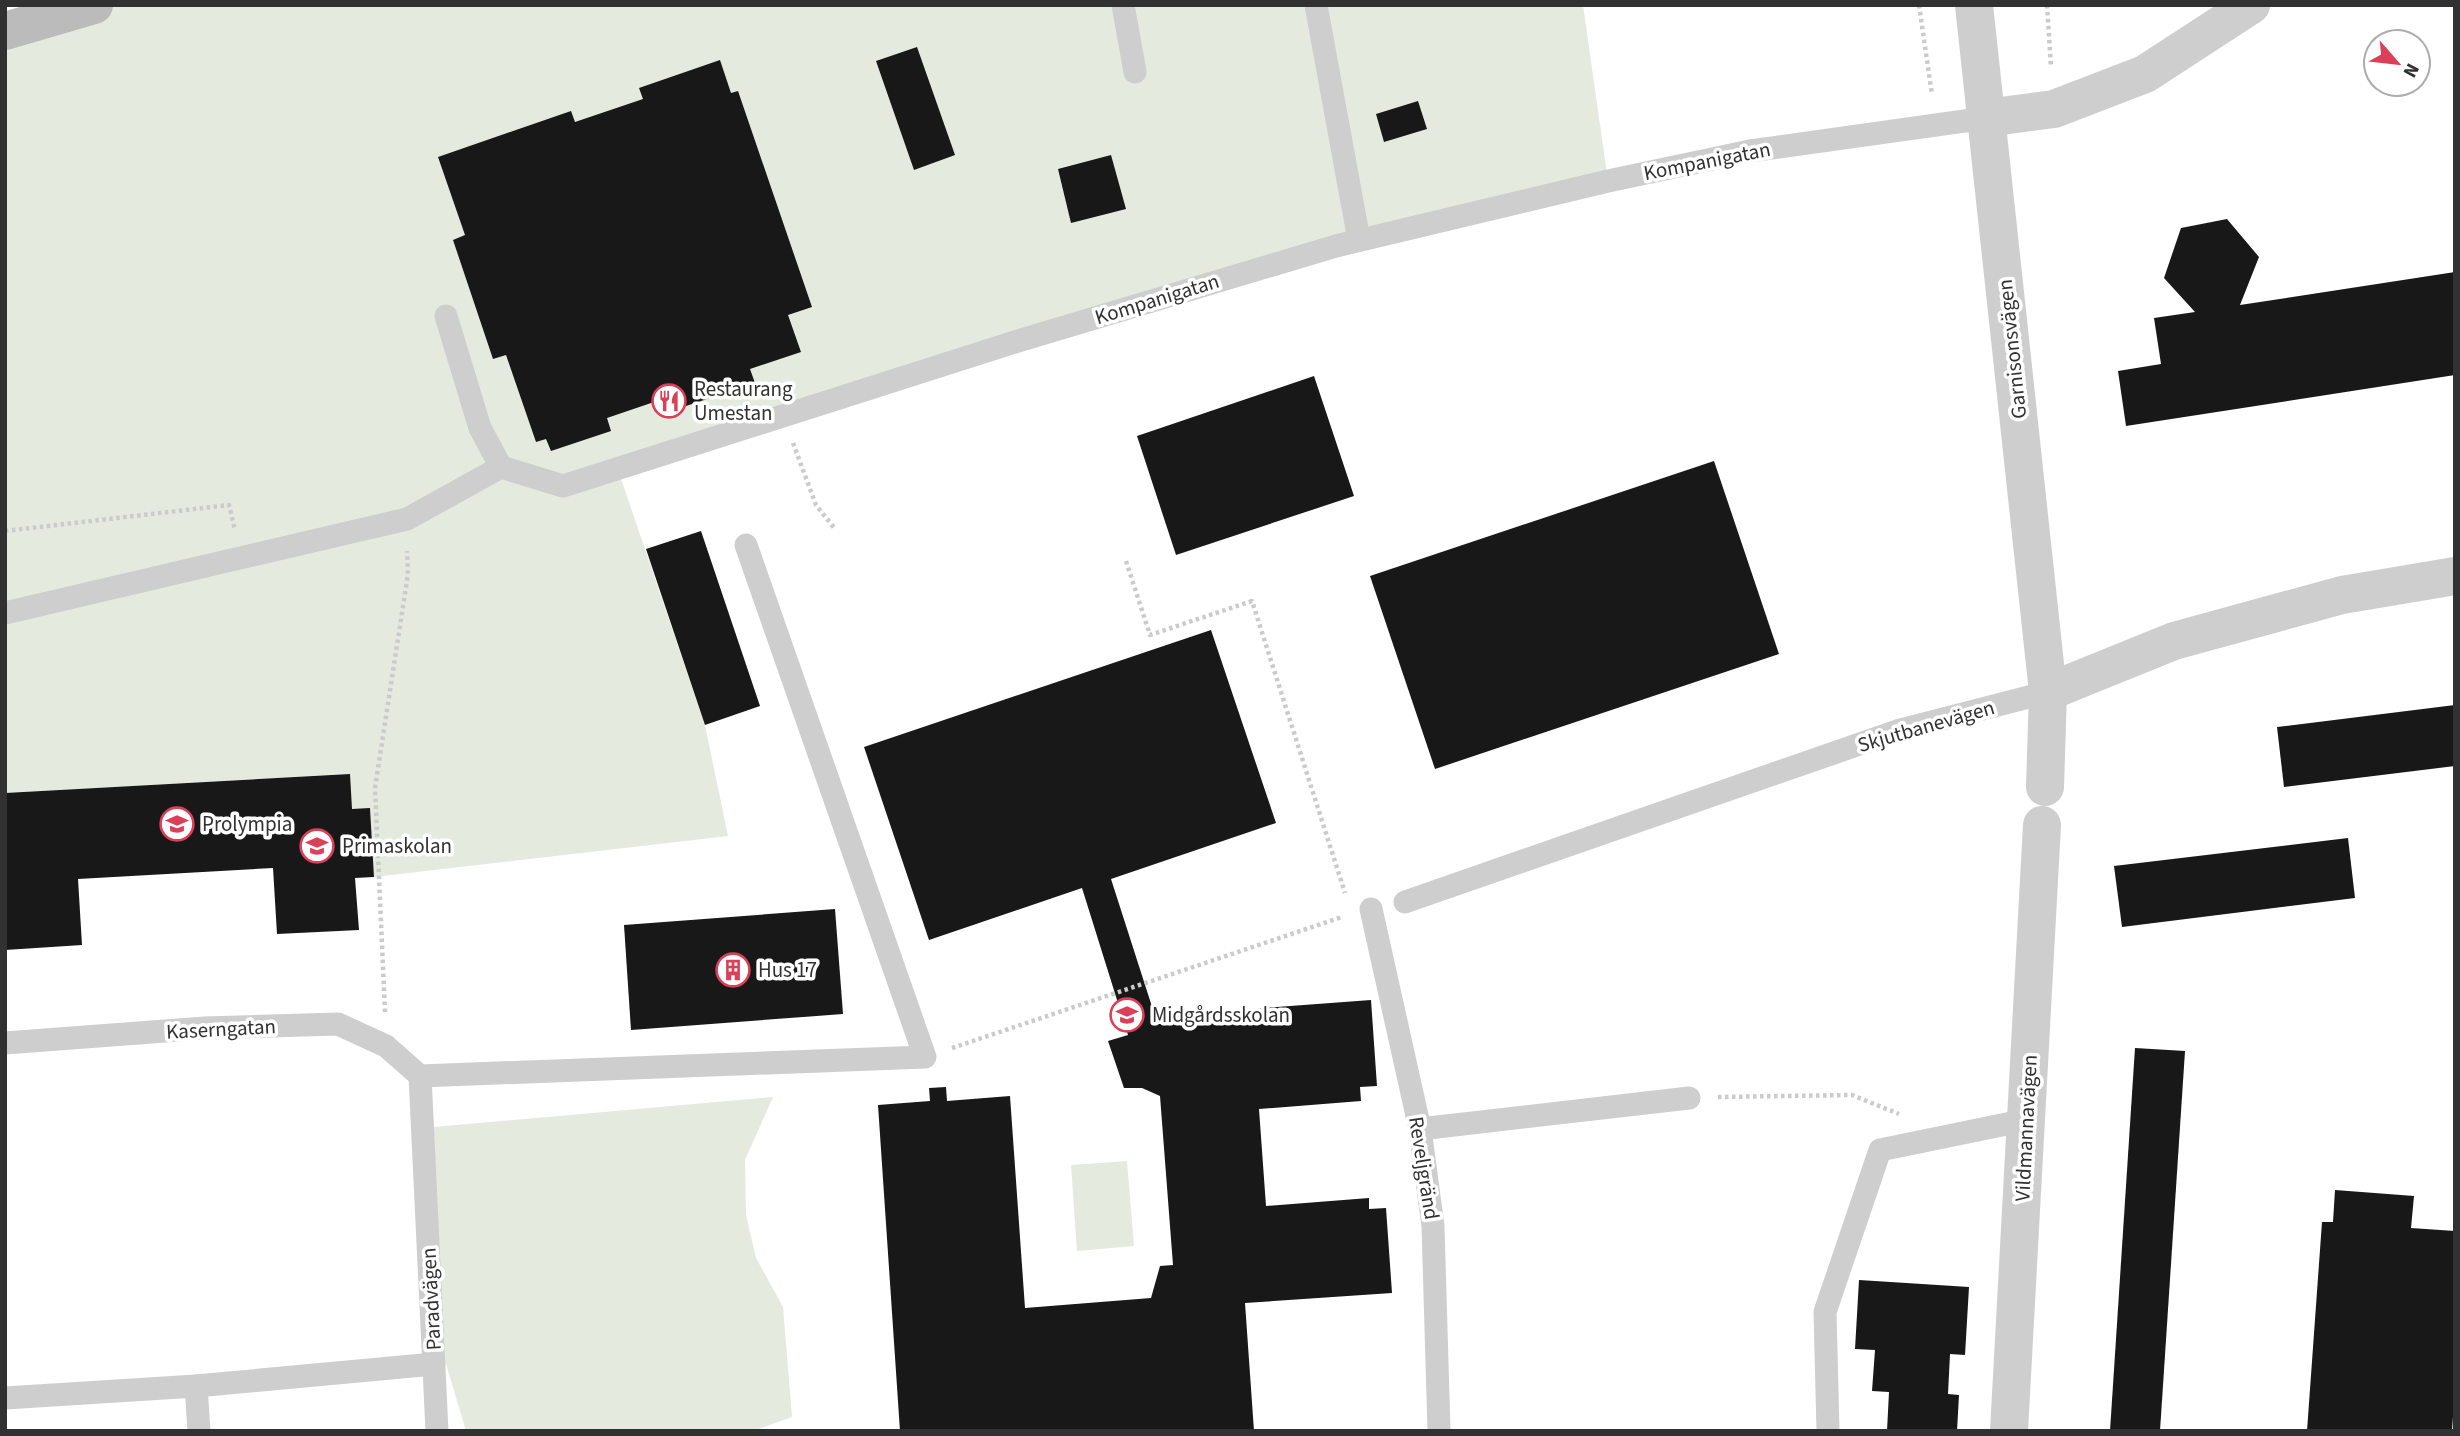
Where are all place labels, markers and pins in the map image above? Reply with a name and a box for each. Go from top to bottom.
place label: Restaurang Umestan [694,374,793,428]
restaurant icon: Restaurang Umestan [650,382,688,420]
school or university icon: Prolympia [158,805,196,843]
place label: Prolympia [202,809,292,839]
school or university icon: Primaskolan [298,827,336,865]
place label: Primaskolan [342,831,452,861]
building icon: Hus 17 [714,951,752,989]
place label: Hus 17 [758,955,817,985]
school or university icon: Midgårdsskolan [1108,996,1146,1034]
place label: Midgårdsskolan [1152,1000,1290,1030]

